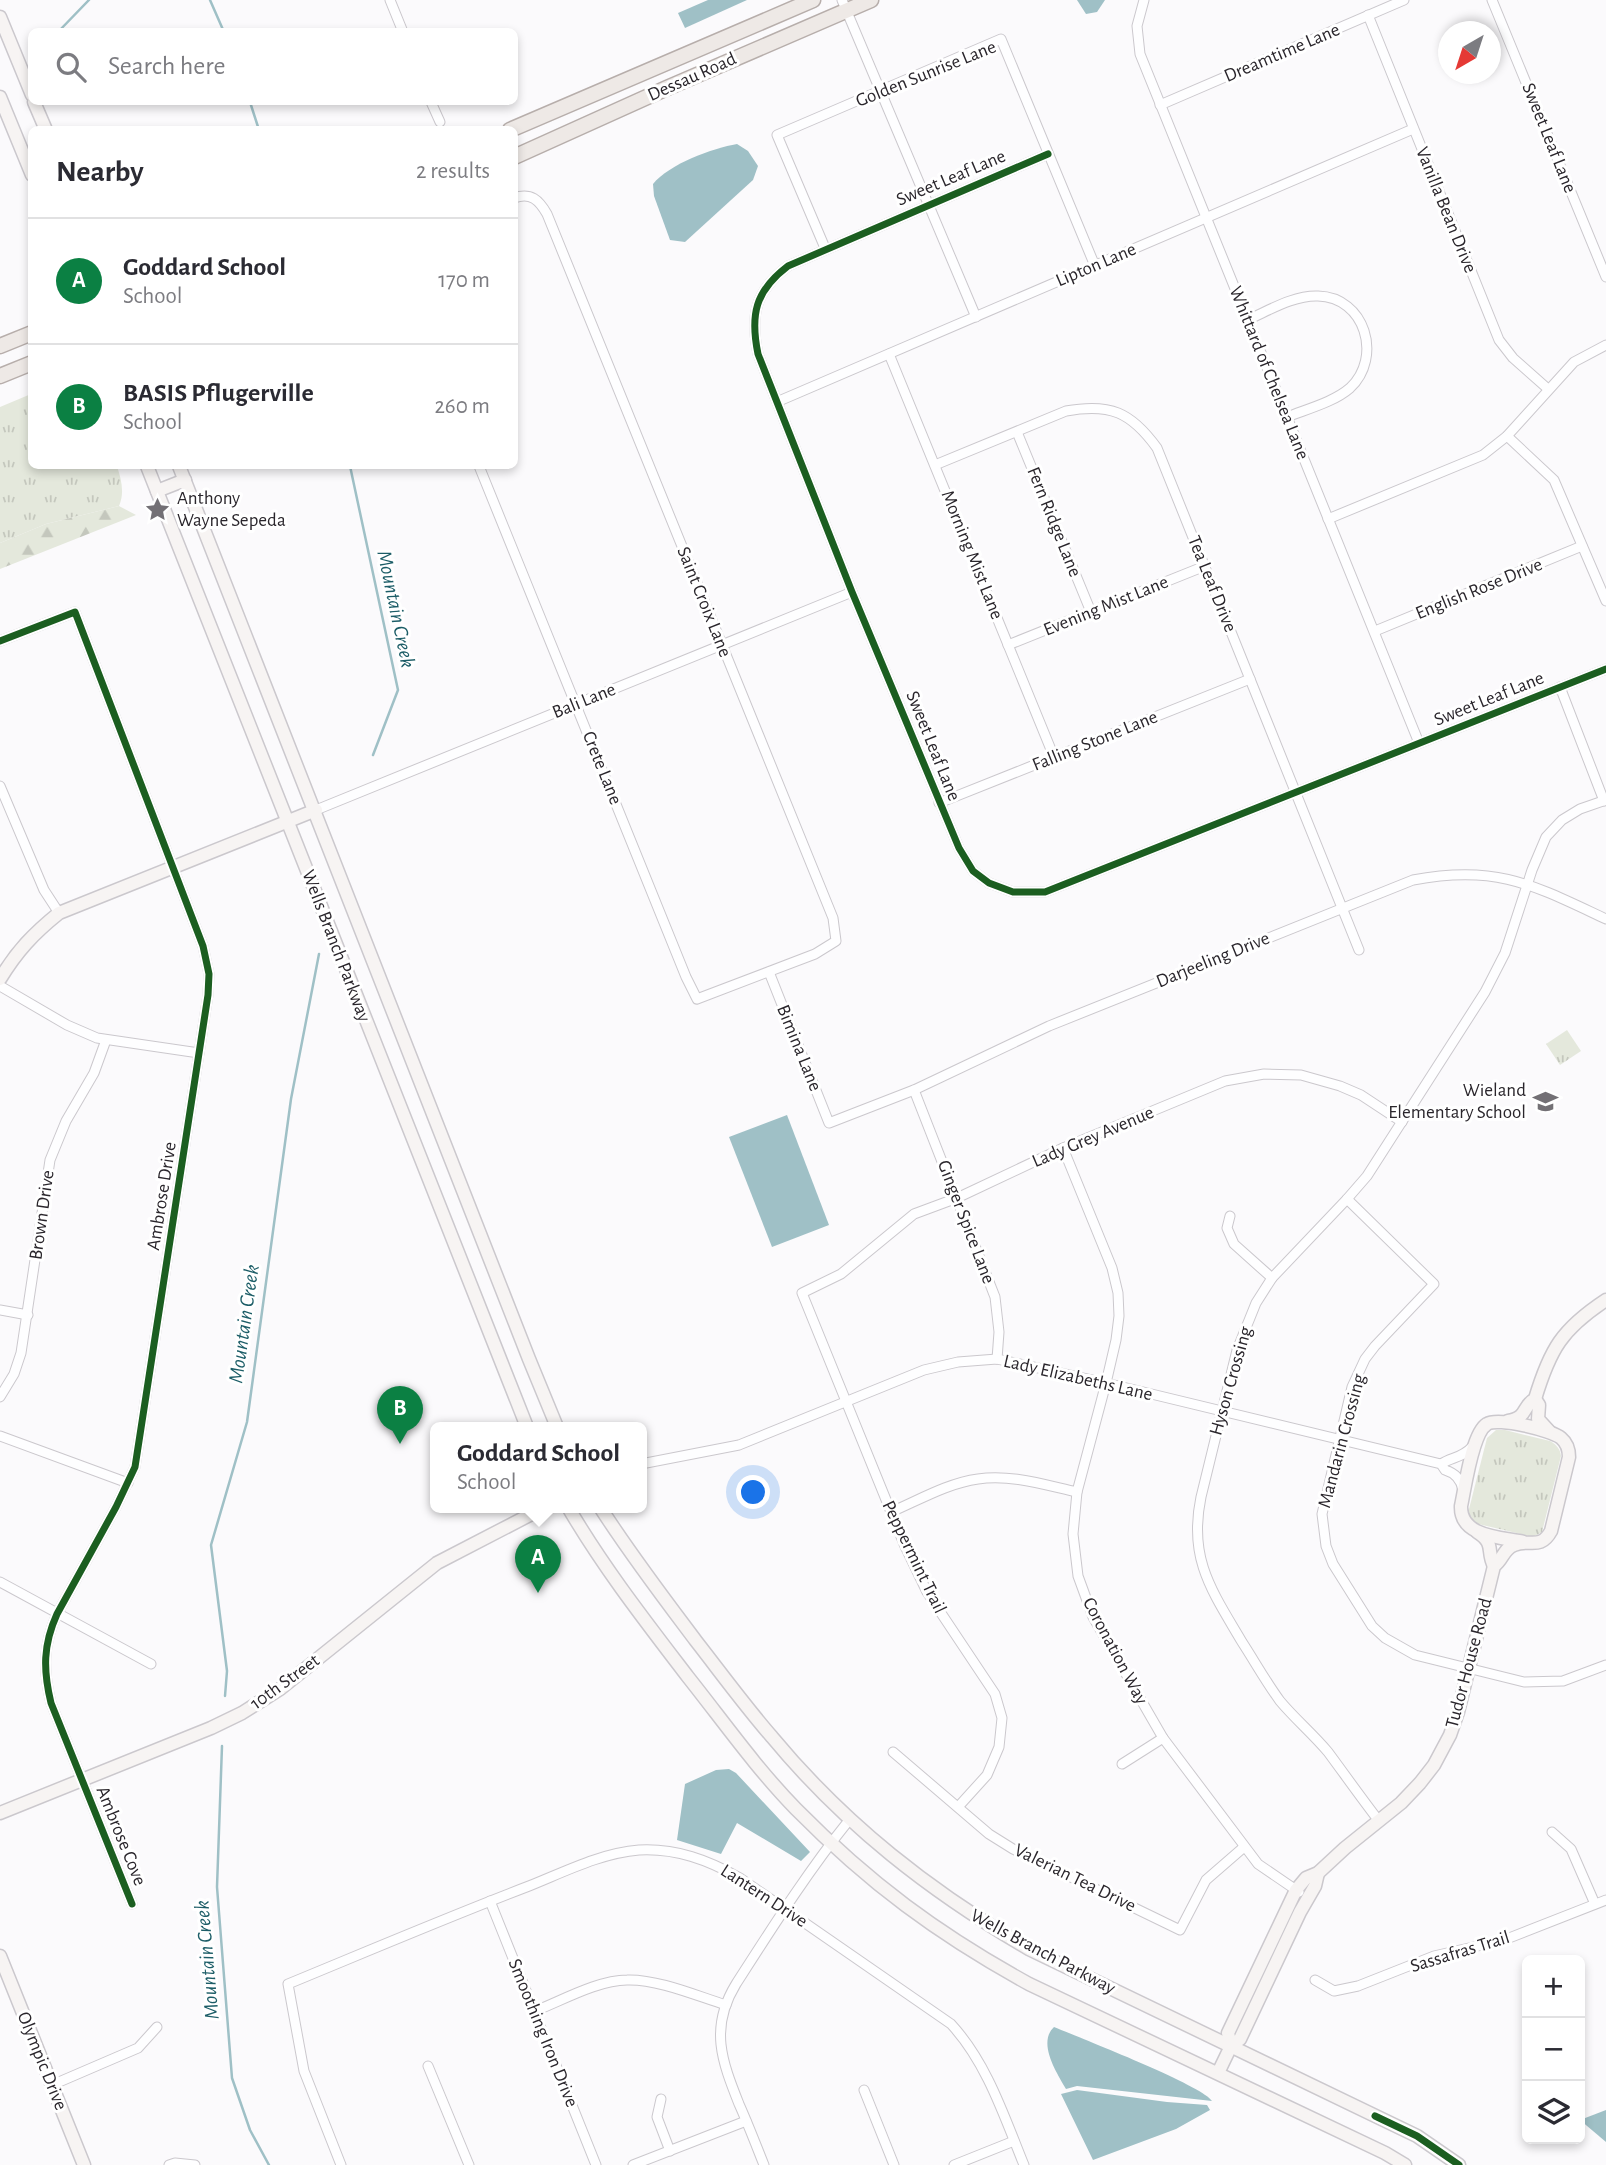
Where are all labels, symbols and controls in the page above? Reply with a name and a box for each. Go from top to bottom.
street label: Dreamtime Lane [1221,20,1343,86]
north arrow [1438,21,1501,84]
search box [28,28,518,105]
street label: Golden Sunrise Lane [853,37,999,111]
icon: search [52,48,90,86]
street label: Dessau Road [645,49,739,105]
text: Search here [108,53,226,79]
street label: Sweet Leaf Lane [1518,80,1580,196]
street label: Vanilla Bean Drive [1412,144,1480,276]
street label: Sweet Leaf Lane [894,146,1008,210]
text: Nearby [56,157,144,187]
text: 2 results [416,160,490,183]
street label: Lipton Lane [1053,240,1139,290]
text: Goddard School [123,254,286,280]
text: A [72,269,86,292]
text: 170 m [438,269,490,292]
street label: Whittard of Chelsea Lane [1226,284,1312,462]
text: School [123,285,182,308]
text: BASIS Pflugerville [123,380,314,406]
text: B [72,395,86,418]
text: 260 m [434,395,490,418]
text: School [123,411,182,434]
street label: Fern Ridge Lane [1023,464,1085,580]
street label: Morning Mist Lane [937,488,1007,622]
place label: Anthony Wayne Sepeda [177,489,286,530]
place icon: Anthony Wayne Sepeda [143,495,171,523]
street label: Tea Leaf Drive [1184,533,1240,635]
street label: Saint Croix Lane [673,544,735,660]
water label: Mountain Creek [373,548,419,670]
street label: English Rose Drive [1413,555,1545,623]
street label: Evening Mist Lane [1041,572,1171,640]
street label: Sweet Leaf Lane [1431,668,1547,730]
street label: Bali Lane [550,680,618,722]
street label: Sweet Leaf Lane [902,688,964,804]
street label: Falling Stone Lane [1030,707,1160,775]
street label: Crete Lane [579,729,625,807]
street label: Wells Branch Parkway [298,867,374,1025]
street label: Darjeeling Drive [1154,929,1272,991]
street label: Bimina Lane [773,1002,825,1094]
place label: Wieland Elementary School [1388,1081,1526,1122]
school or university icon: Wieland Elementary School [1532,1087,1560,1115]
street label: Lady Grey Avenue [1029,1103,1157,1171]
street label: Ambrose Drive [144,1140,180,1252]
street label: Ginger Spice Lane [934,1158,998,1286]
street label: Brown Drive [26,1169,58,1261]
water label: Mountain Creek [225,1263,263,1385]
street label: Hyson Crossing [1206,1324,1256,1438]
street label: Lady Elizabeths Lane [1002,1352,1154,1404]
street label: Mandarin Crossing [1315,1371,1369,1510]
pin: B [377,1386,423,1444]
popup [430,1422,647,1513]
text: Goddard School [457,1440,620,1466]
text: School [457,1471,516,1494]
your location [736,1475,770,1509]
street label: Peppermint Trail [879,1498,949,1616]
pin: A [515,1535,561,1593]
street label: Coronation Way [1079,1595,1151,1707]
street label: Tudor House Road [1442,1596,1496,1730]
street label: 10th Street [247,1651,323,1713]
street label: Ambrose Cove [93,1784,149,1888]
street label: Valerian Tea Drive [1011,1840,1139,1916]
street label: Lantern Drive [717,1861,811,1931]
water label: Mountain Creek [191,1899,223,2020]
street label: Wells Branch Parkway [967,1906,1119,1998]
street label: Sassafras Trail [1408,1928,1512,1976]
map controls [1522,1955,1585,2144]
button: + [1522,1955,1585,2018]
street label: Smoothing Iron Drive [505,1956,581,2110]
street label: Olympic Drive [14,2009,70,2113]
button: − [1522,2018,1585,2081]
button: layers [1522,2081,1585,2144]

